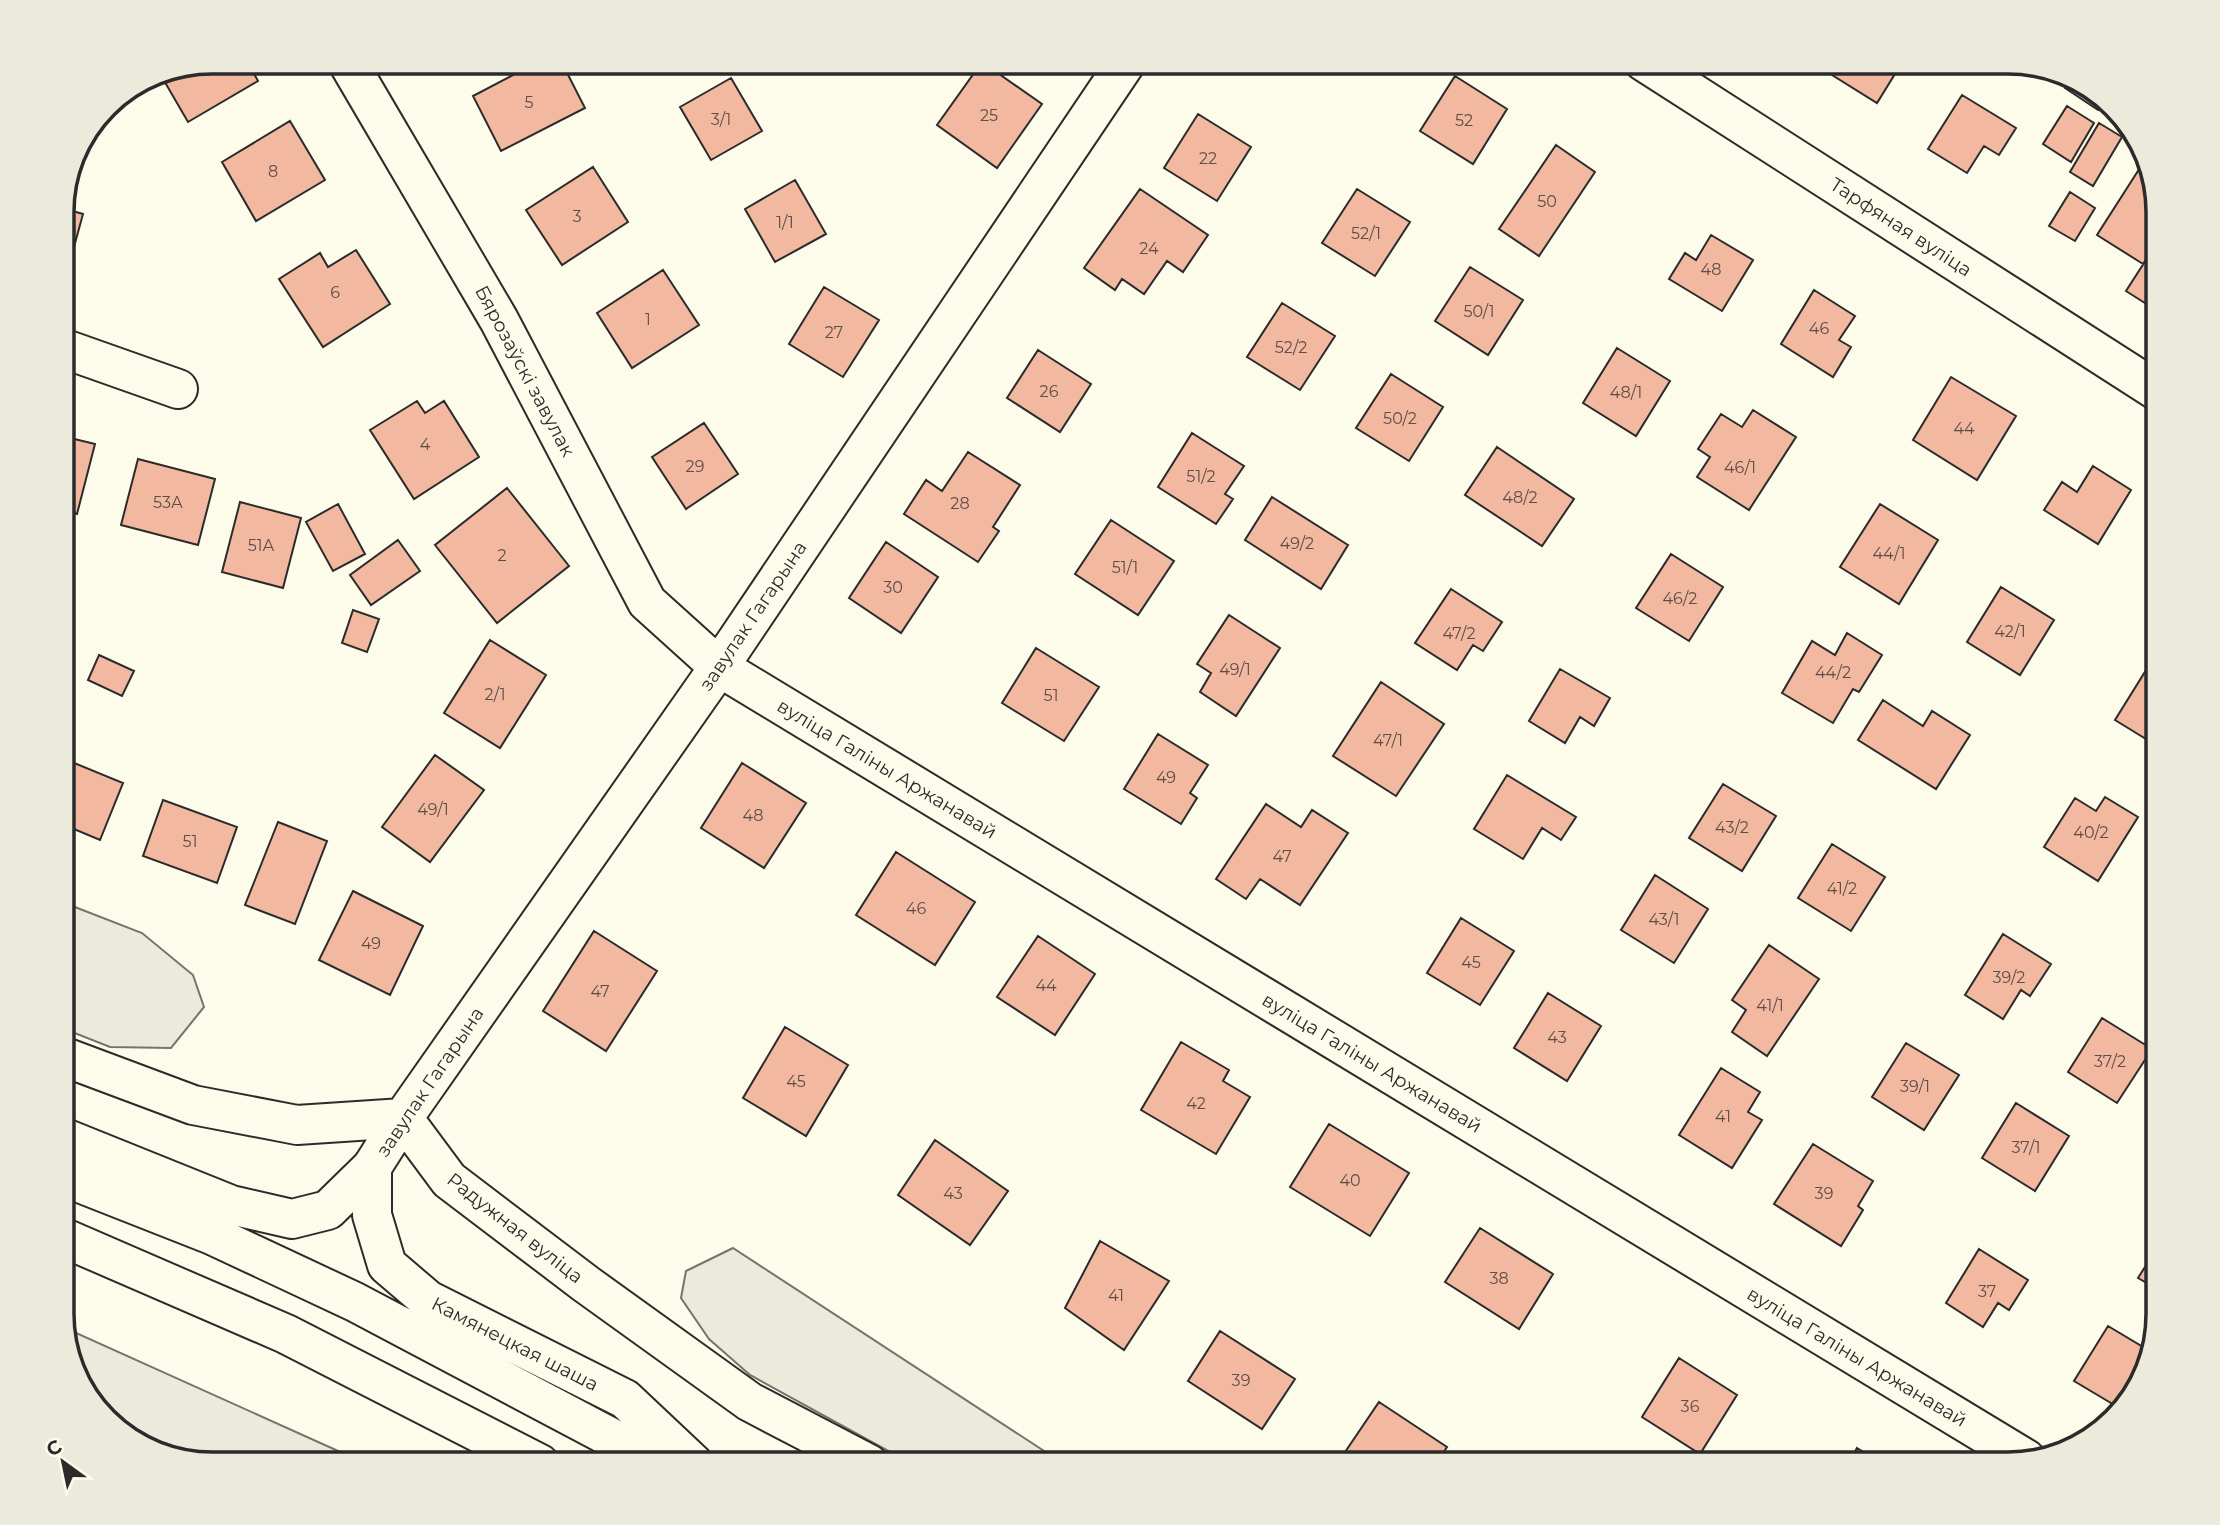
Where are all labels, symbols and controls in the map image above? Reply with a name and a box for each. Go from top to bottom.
house number: 5 [524,93,534,112]
house number: 25 [980,106,998,125]
house number: 3/1 [711,110,731,129]
house number: 52 [1455,111,1473,130]
house number: 22 [1199,149,1217,168]
house number: 8 [268,162,278,181]
street label: Тарфяная вуліца [1826,173,1976,281]
house number: 50 [1537,192,1557,211]
house number: 3 [572,207,582,226]
house number: 1/1 [776,213,794,232]
house number: 52/1 [1351,224,1381,243]
house number: 24 [1139,239,1159,258]
house number: 48 [1701,260,1721,279]
street label: Бярозаўскі завулак [470,281,580,461]
house number: 6 [330,283,340,302]
house number: 50/1 [1464,302,1494,321]
house number: 1 [645,310,651,329]
house number: 46 [1809,319,1829,338]
house number: 27 [825,323,843,342]
house number: 52/2 [1275,338,1307,357]
house number: 26 [1040,382,1059,401]
house number: 48/1 [1610,383,1642,402]
house number: 50/2 [1383,409,1417,428]
house number: 44 [1953,419,1975,438]
house number: 4 [420,435,431,454]
house number: 29 [686,457,704,476]
house number: 46/1 [1724,458,1756,477]
house number: 51/2 [1186,467,1216,486]
house number: 48/2 [1502,488,1538,507]
house number: 53А [153,493,183,512]
house number: 28 [950,494,970,513]
house number: 49/2 [1280,534,1314,553]
house number: 51А [248,536,274,555]
street label: завулак Гагарына [694,537,812,695]
house number: 44/1 [1872,544,1906,563]
house number: 2 [497,546,507,565]
house number: 51/1 [1112,558,1138,577]
house number: 30 [883,578,903,597]
house number: 46/2 [1663,589,1697,608]
house number: 42/1 [1994,622,2026,641]
house number: 47/2 [1443,624,1475,643]
house number: 49/1 [1219,660,1251,679]
house number: 44/2 [1815,663,1851,682]
house number: 2/1 [485,685,505,704]
house number: 51 [1044,686,1058,705]
street label: вуліца Галіны Аржанавай [773,694,1001,844]
house number: 47/1 [1373,731,1403,750]
house number: 49 [1156,768,1176,787]
house number: 49/1 [417,800,449,819]
house number: 48 [743,806,763,825]
house number: 43/2 [1715,818,1749,837]
house number: 40/2 [2073,823,2109,842]
house number: 51 [183,832,197,851]
house number: 47 [1272,847,1292,866]
house number: 41/2 [1827,879,1857,898]
house number: 46 [906,899,926,918]
house number: 43/1 [1649,910,1679,929]
house number: 49 [361,934,381,953]
house number: 45 [1461,953,1481,972]
house number: 39/2 [1993,968,2025,987]
house number: 44 [1035,976,1057,995]
house number: 47 [590,982,610,1001]
street label: вуліца Галіны Аржанавай [1258,988,1486,1138]
house number: 41/1 [1756,996,1784,1015]
street label: завулак Гагарына [371,1003,489,1161]
house number: 43 [1547,1028,1567,1047]
house number: 37/2 [2094,1052,2126,1071]
house number: 45 [786,1072,806,1091]
house number: 39/1 [1900,1077,1930,1096]
house number: 42 [1186,1094,1206,1113]
house number: 41 [1715,1107,1731,1126]
house number: 37/1 [2011,1138,2041,1157]
street label: Радужная вуліца [443,1168,587,1288]
house number: 40 [1339,1171,1361,1190]
house number: 43 [943,1184,963,1203]
house number: 39 [1815,1184,1833,1203]
house number: 38 [1489,1269,1509,1288]
street label: вуліца Галіны Аржанавай [1743,1282,1971,1432]
house number: 37 [1978,1282,1996,1301]
house number: 41 [1108,1286,1124,1305]
street label: Камянецкая шаша [428,1292,602,1396]
house number: 39 [1232,1371,1250,1390]
house number: 36 [1681,1397,1700,1416]
north arrow [28,1427,98,1497]
text: С [42,1435,66,1462]

